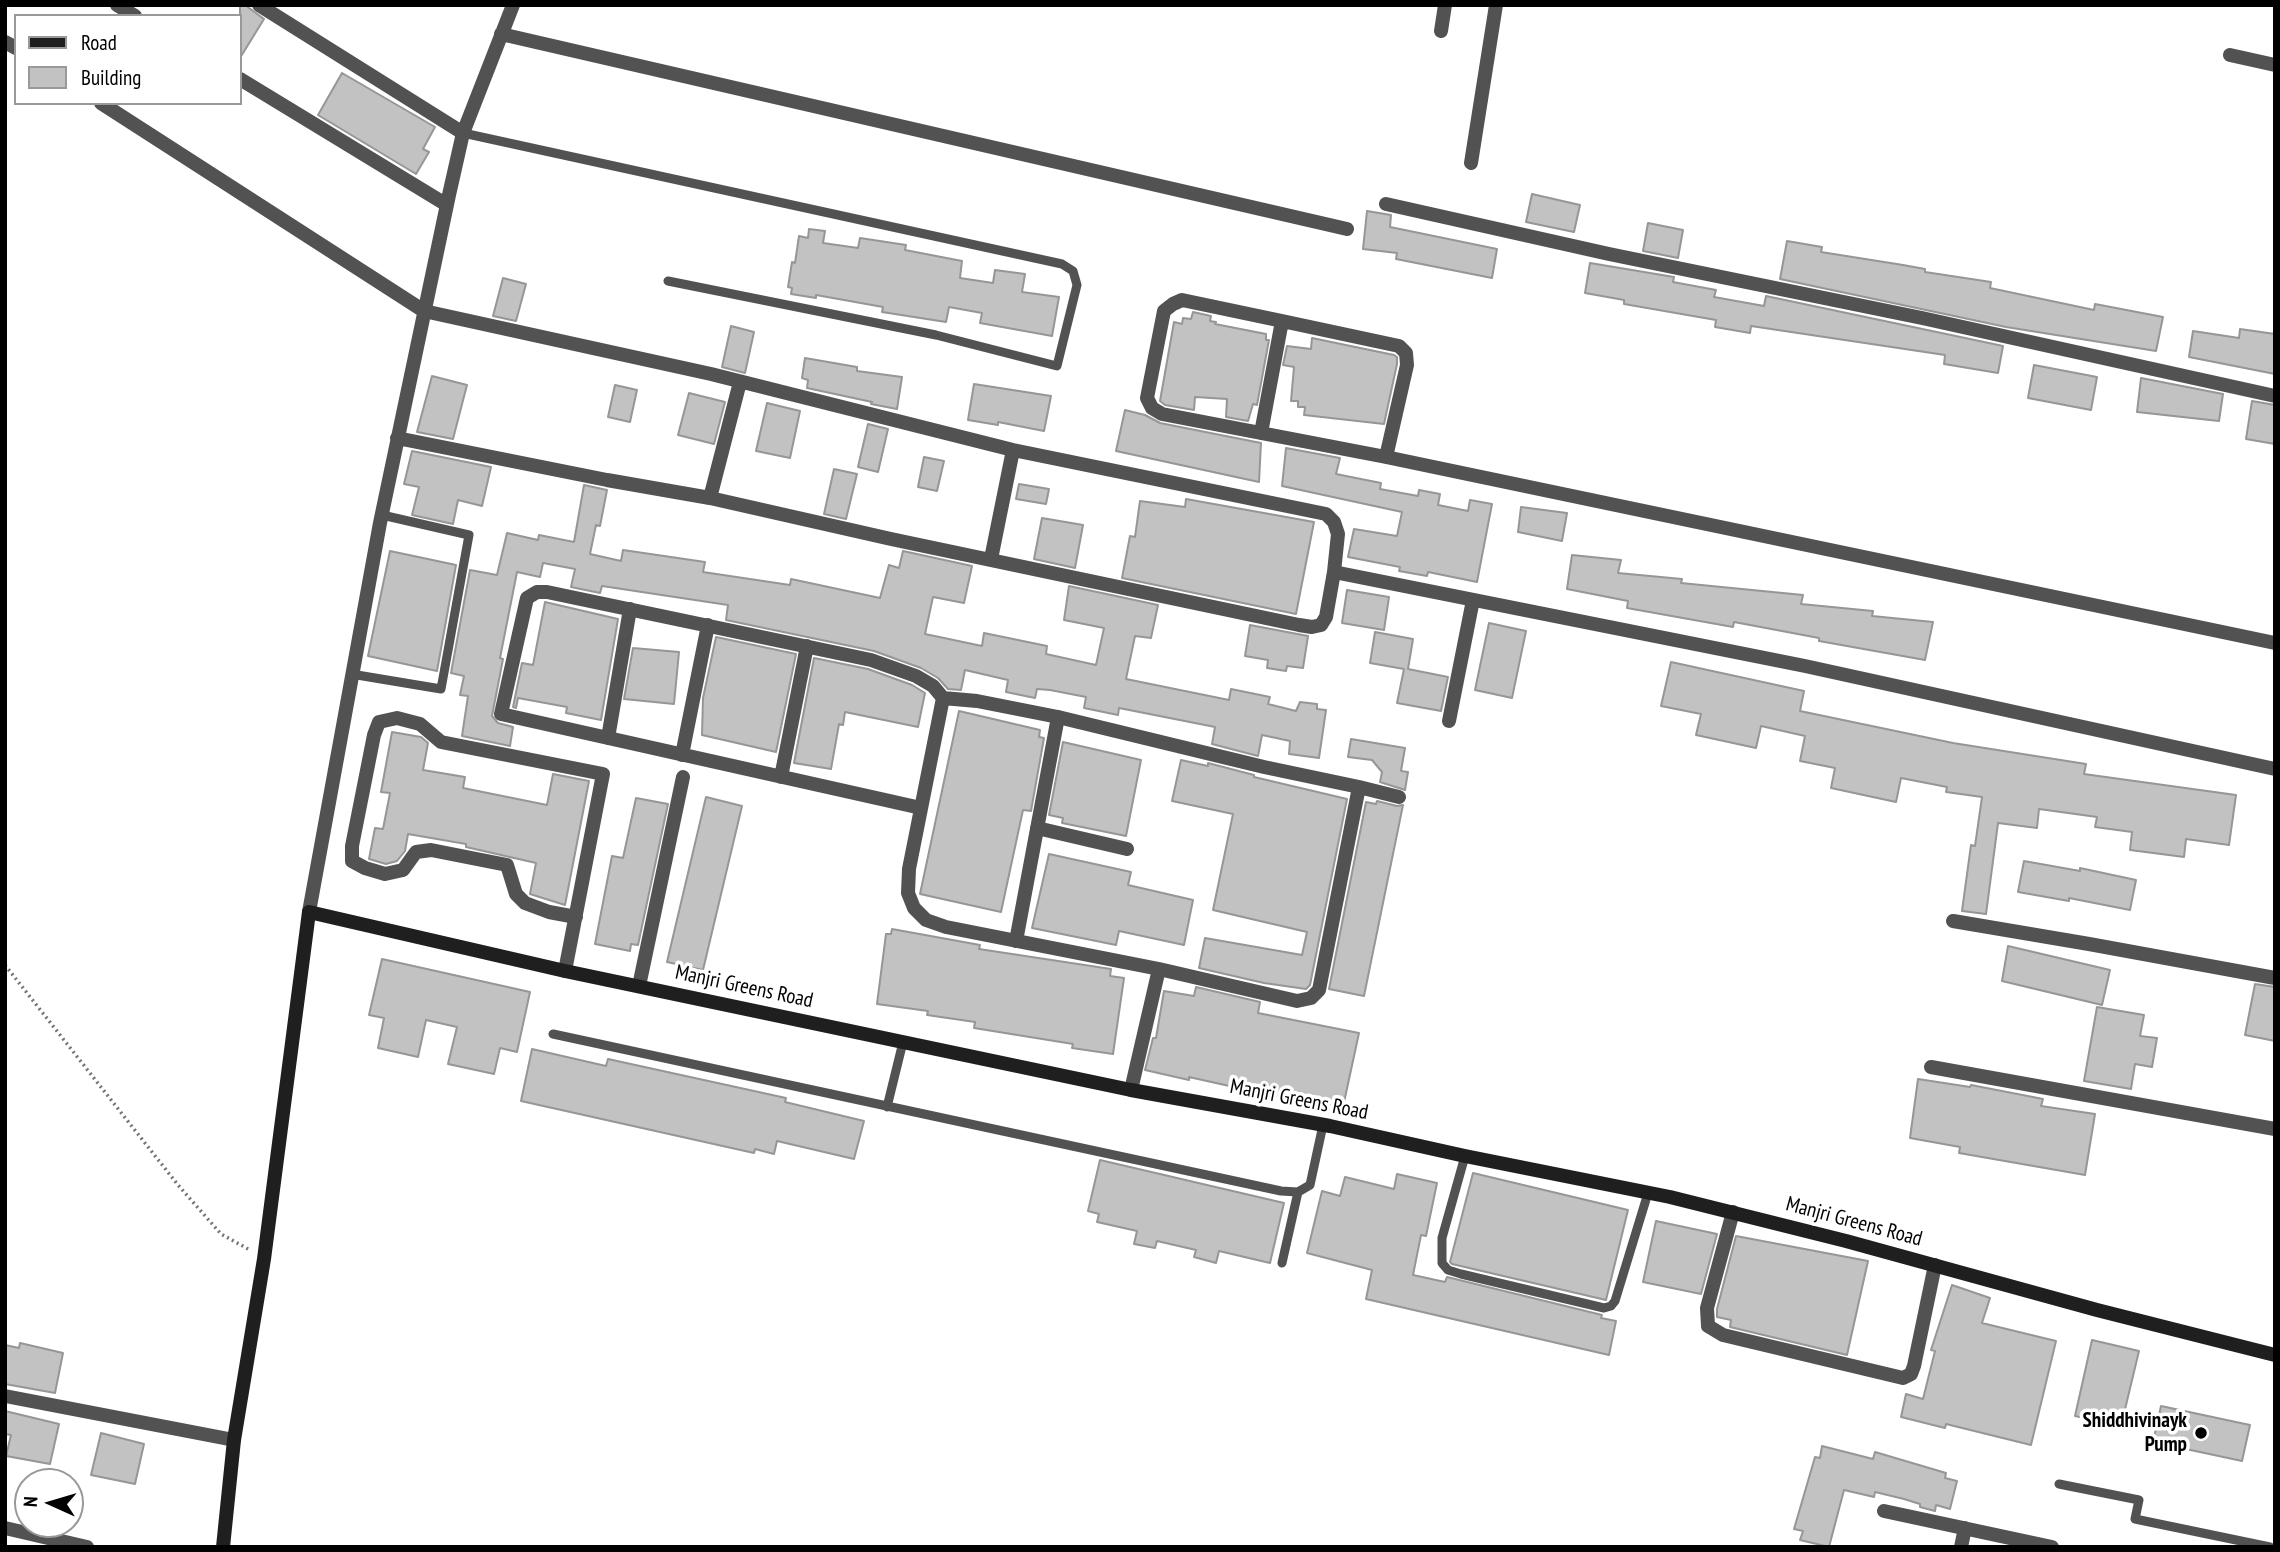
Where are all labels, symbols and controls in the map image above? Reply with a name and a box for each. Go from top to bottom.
legend [14,14,242,105]
text: Road [81,29,117,56]
text: Building [81,64,141,91]
street label: Manjri Greens Road [673,960,815,1014]
street label: Manjri Greens Road [1228,1074,1370,1126]
street label: Manjri Greens Road [1783,1192,1925,1252]
place label: Shiddhivinayk Pump [2083,1408,2187,1458]
marker: Shiddhivinayk Pump [2193,1425,2209,1441]
north arrow [14,1468,84,1538]
text: N [18,1496,42,1508]

